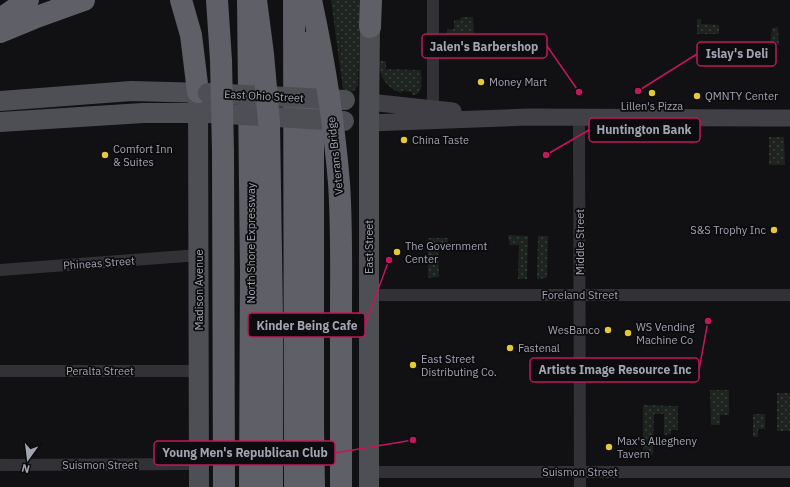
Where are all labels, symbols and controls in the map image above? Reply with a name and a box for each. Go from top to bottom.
callout: Jalen's Barbershop [422,34,547,58]
text: Jalen's Barbershop [430,39,538,54]
callout: Islay's Deli [697,42,776,66]
text: Islay's Deli [706,46,768,61]
place label: Money Mart [489,75,547,89]
marker: Money Mart [476,77,486,87]
street label: East Ohio Street [224,87,304,105]
marker: Lillen's Pizza [647,88,657,98]
place label: QMNTY Center [705,89,778,103]
marker: QMNTY Center [692,91,702,101]
place label: Lillen's Pizza [621,99,683,113]
street label: Veterans Bridge [324,116,346,196]
callout: Huntington Bank [589,118,700,142]
text: Huntington Bank [596,122,692,137]
place label: China Taste [412,133,469,147]
marker: China Taste [399,135,409,145]
place label: Comfort Inn & Suites [113,142,173,169]
marker: Comfort Inn & Suites [100,150,110,160]
street label: North Shore Expressway [244,182,258,303]
street label: Middle Street [573,209,587,275]
street label: East Street [362,220,376,274]
place label: S&S Trophy Inc [690,223,766,237]
marker: S&S Trophy Inc [769,225,779,235]
place label: The Government Center [405,239,487,266]
marker: The Government Center [392,247,402,257]
street label: Madison Avenue [192,249,206,331]
street label: Phineas Street [63,253,136,272]
street label: Foreland Street [542,288,618,302]
callout: Kinder Being Cafe [248,313,365,337]
text: Kinder Being Cafe [256,318,358,333]
place label: WS Vending Machine Co [636,320,695,347]
place label: WesBanco [548,323,600,337]
marker: WesBanco [603,325,613,335]
marker: WS Vending Machine Co [623,328,633,338]
place label: Fastenal [518,341,560,355]
marker: Fastenal [505,343,515,353]
place label: East Street Distributing Co. [421,352,497,379]
callout: Artists Image Resource Inc [530,358,699,382]
marker: East Street Distributing Co. [408,360,418,370]
text: Artists Image Resource Inc [538,362,692,377]
street label: Peralta Street [66,364,134,378]
place label: Max's Allegheny Tavern [617,434,697,461]
north arrow [8,439,48,479]
callout: Young Men's Republican Club [154,441,335,465]
marker: Max's Allegheny Tavern [604,442,614,452]
text: Young Men's Republican Club [162,445,328,460]
street label: Suismon Street [62,458,138,472]
text: N [20,461,31,476]
street label: Suismon Street [542,465,618,479]

